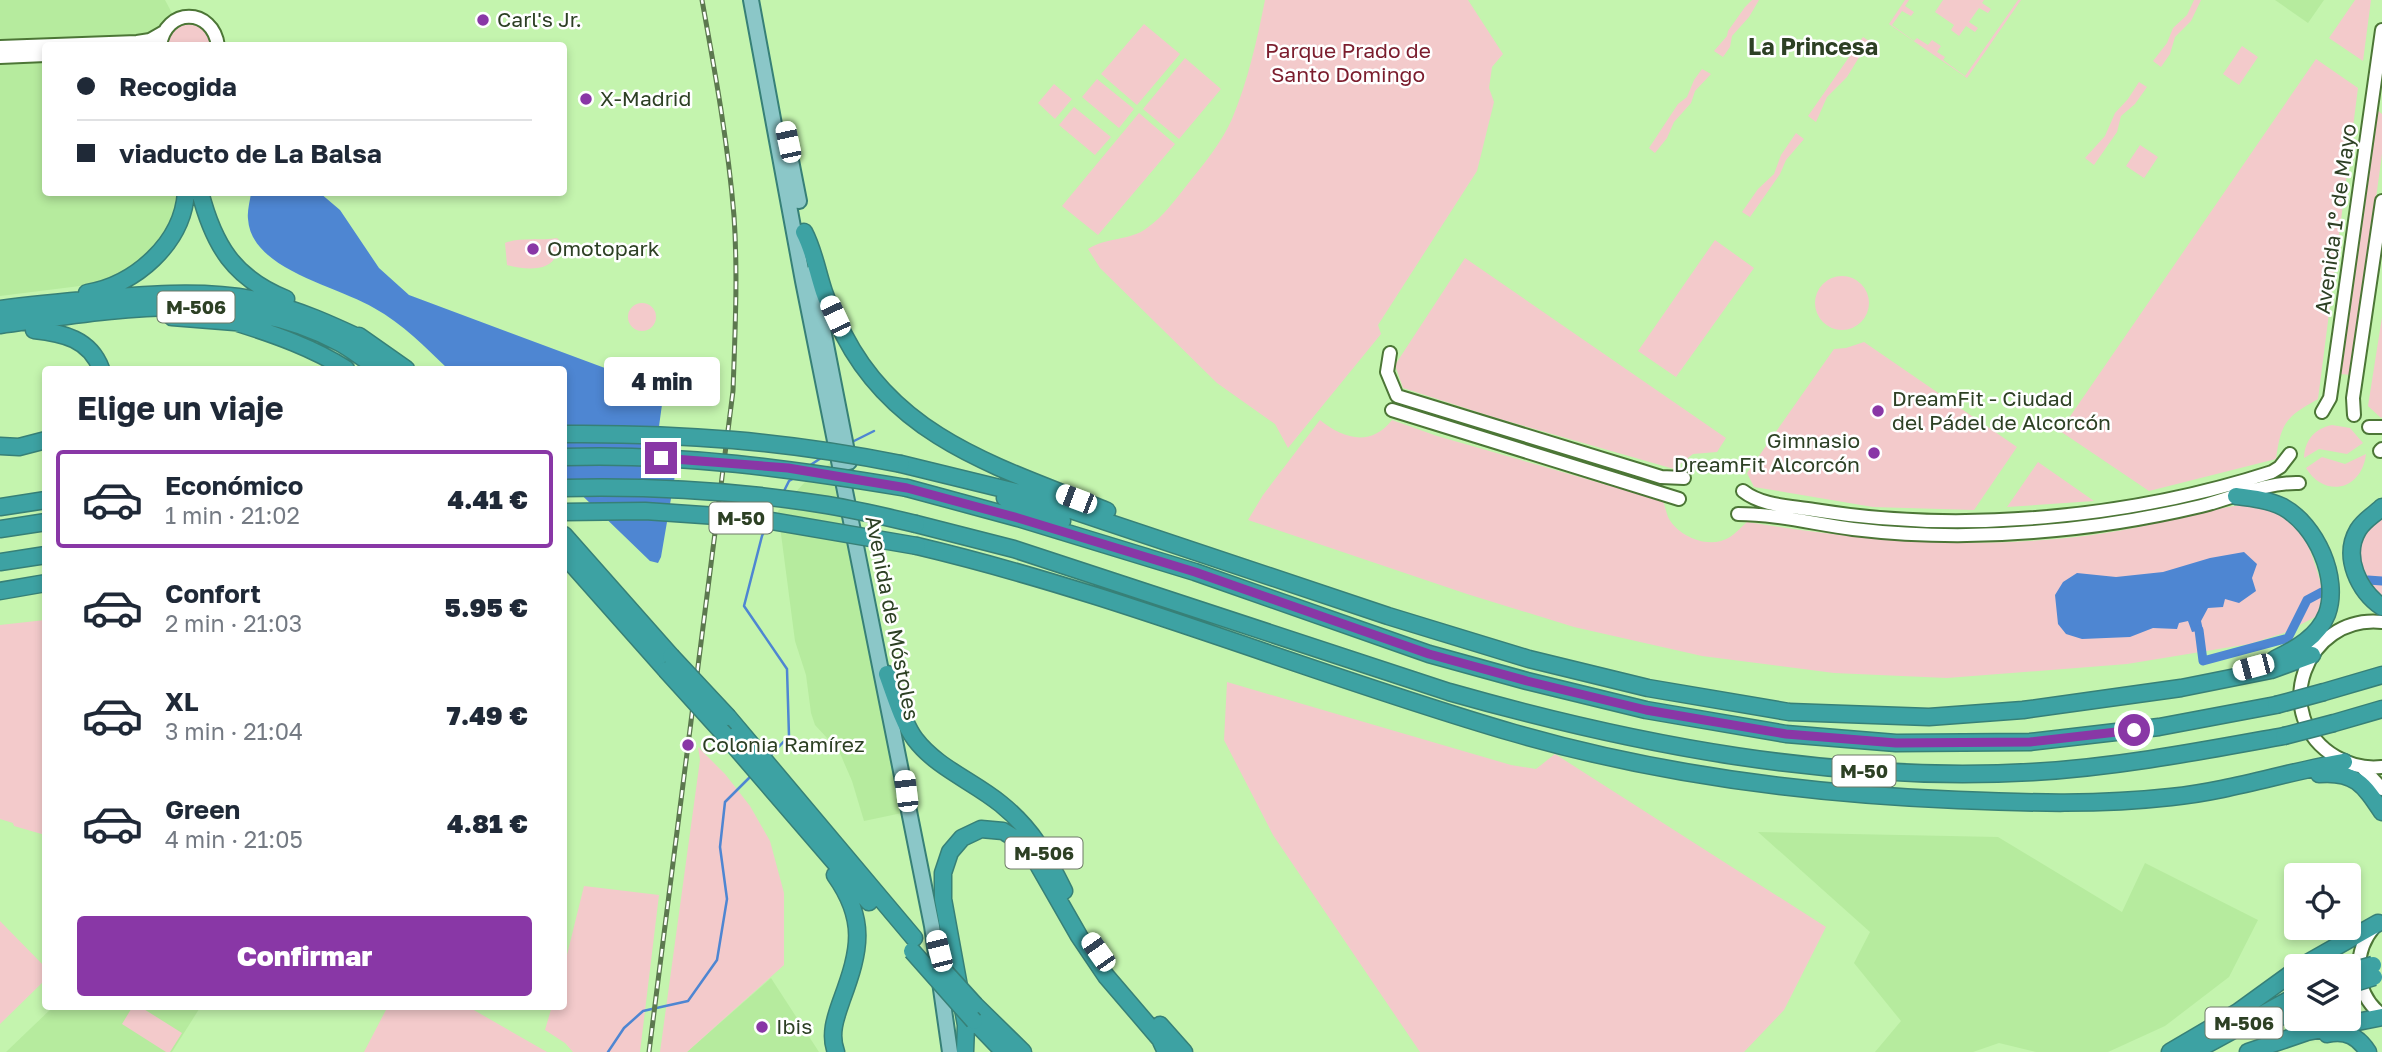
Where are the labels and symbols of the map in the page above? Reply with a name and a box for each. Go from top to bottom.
place label: Carl's Jr. [497,6,582,32]
marker: Carl's Jr. [475,12,491,28]
district label: La Princesa [1748,32,1878,60]
park label: Parque Prado de Santo Domingo [1265,37,1431,87]
place label: X-Madrid [600,85,691,111]
marker: X-Madrid [578,91,594,107]
car [774,119,803,165]
street label: Avenida 1º de Mayo [2309,122,2361,316]
place label: Omotopark [547,235,660,261]
marker: Omotopark [525,241,541,257]
road number: M-506 [158,292,234,322]
car [817,293,854,339]
callout: 4 min [603,356,719,406]
place label: DreamFit - Ciudad del Pádel de Alcorcón [1892,385,2111,435]
marker: DreamFit - Ciudad del Pádel de Alcorcón [1870,403,1886,419]
place label: Gimnasio DreamFit Alcorcón [1674,427,1860,477]
route end [645,442,677,474]
marker: Gimnasio DreamFit Alcorcón [1866,445,1882,461]
car [1053,482,1100,516]
road number: M-50 [710,503,772,534]
street label: Avenida de Móstoles [860,513,926,722]
car [2230,651,2277,683]
route start [2118,714,2150,746]
place label: Colonia Ramírez [702,731,865,757]
marker: Colonia Ramírez [680,737,696,753]
road number: M-50 [1832,756,1896,786]
car [894,769,919,813]
road number: M-506 [1006,838,1082,868]
car [924,928,955,974]
car [1078,929,1119,975]
road number: M-506 [2206,1007,2282,1038]
place label: Ibis [776,1013,812,1039]
marker: Ibis [754,1019,770,1035]

